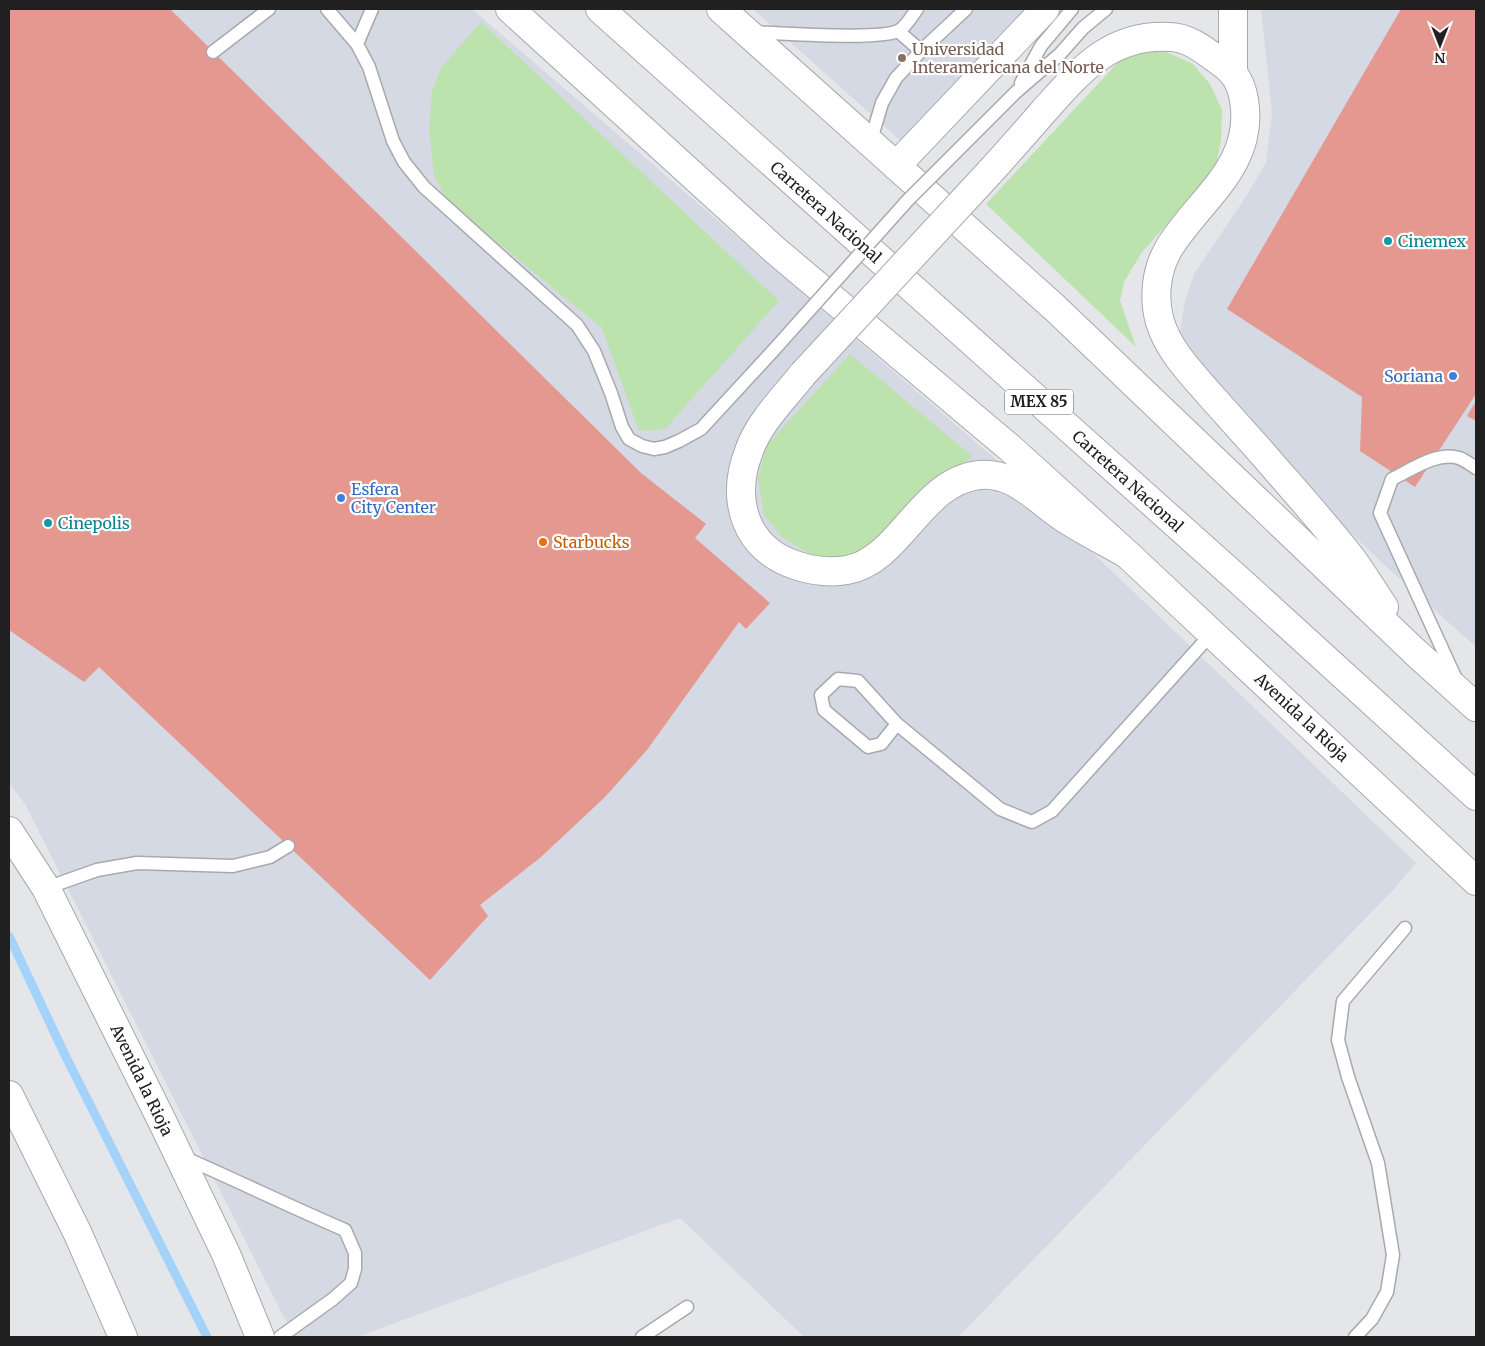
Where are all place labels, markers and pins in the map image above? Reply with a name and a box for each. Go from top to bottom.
place label: Universidad Interamericana del Norte [912,39,1104,77]
marker: Universidad Interamericana del Norte [896,52,908,64]
place label: Cinemex [1398,231,1467,251]
marker: Cinemex [1382,235,1394,247]
place label: Soriana [1384,366,1443,386]
marker: Soriana [1447,370,1459,382]
place label: Esfera City Center [351,479,436,517]
marker: Esfera City Center [335,492,347,504]
place label: Cinepolis [58,513,130,533]
marker: Cinepolis [42,517,54,529]
place label: Starbucks [553,532,630,552]
marker: Starbucks [537,536,549,548]

